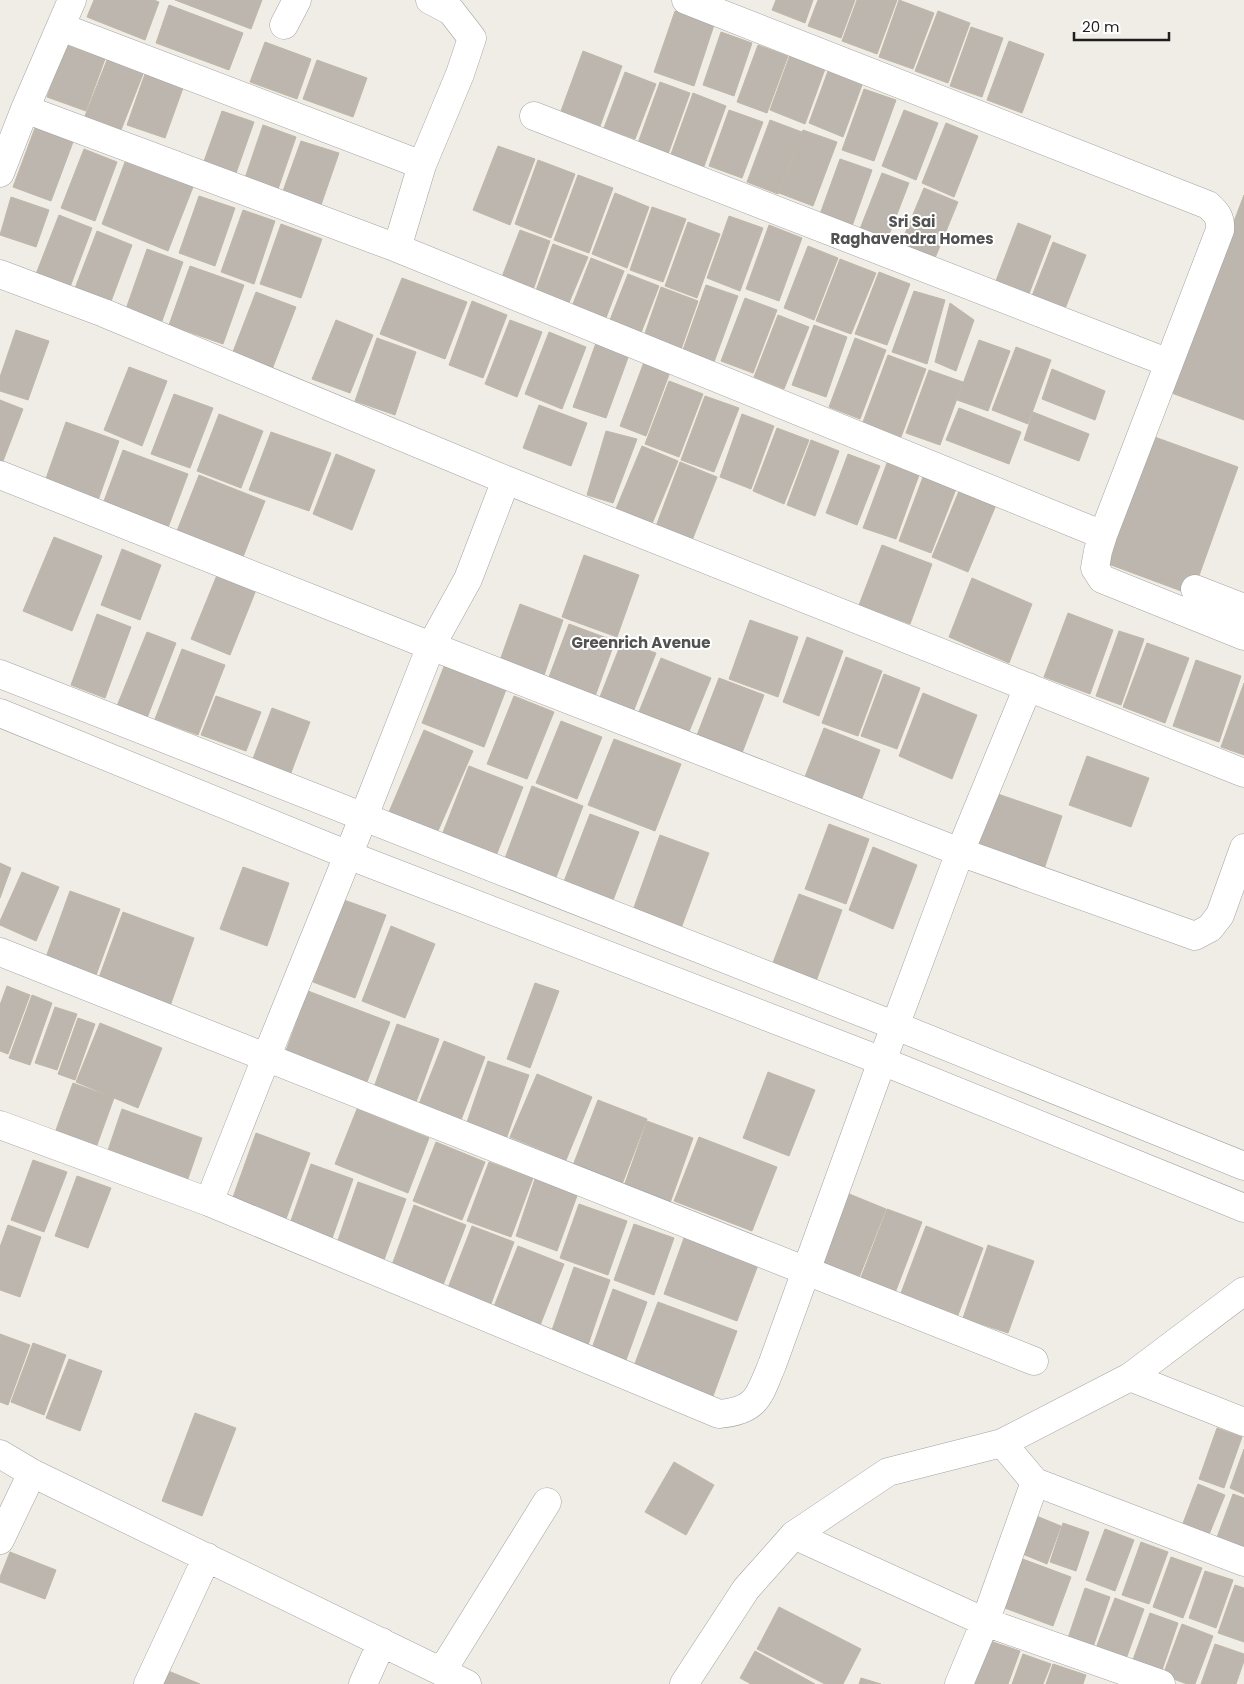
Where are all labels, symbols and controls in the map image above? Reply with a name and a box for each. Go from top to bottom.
scale bar [1074,10,1169,42]
text: 20 m [1082,16,1120,37]
district label: Sri Sai Raghavendra Homes [830,211,994,249]
district label: Greenrich Avenue [572,632,710,653]

